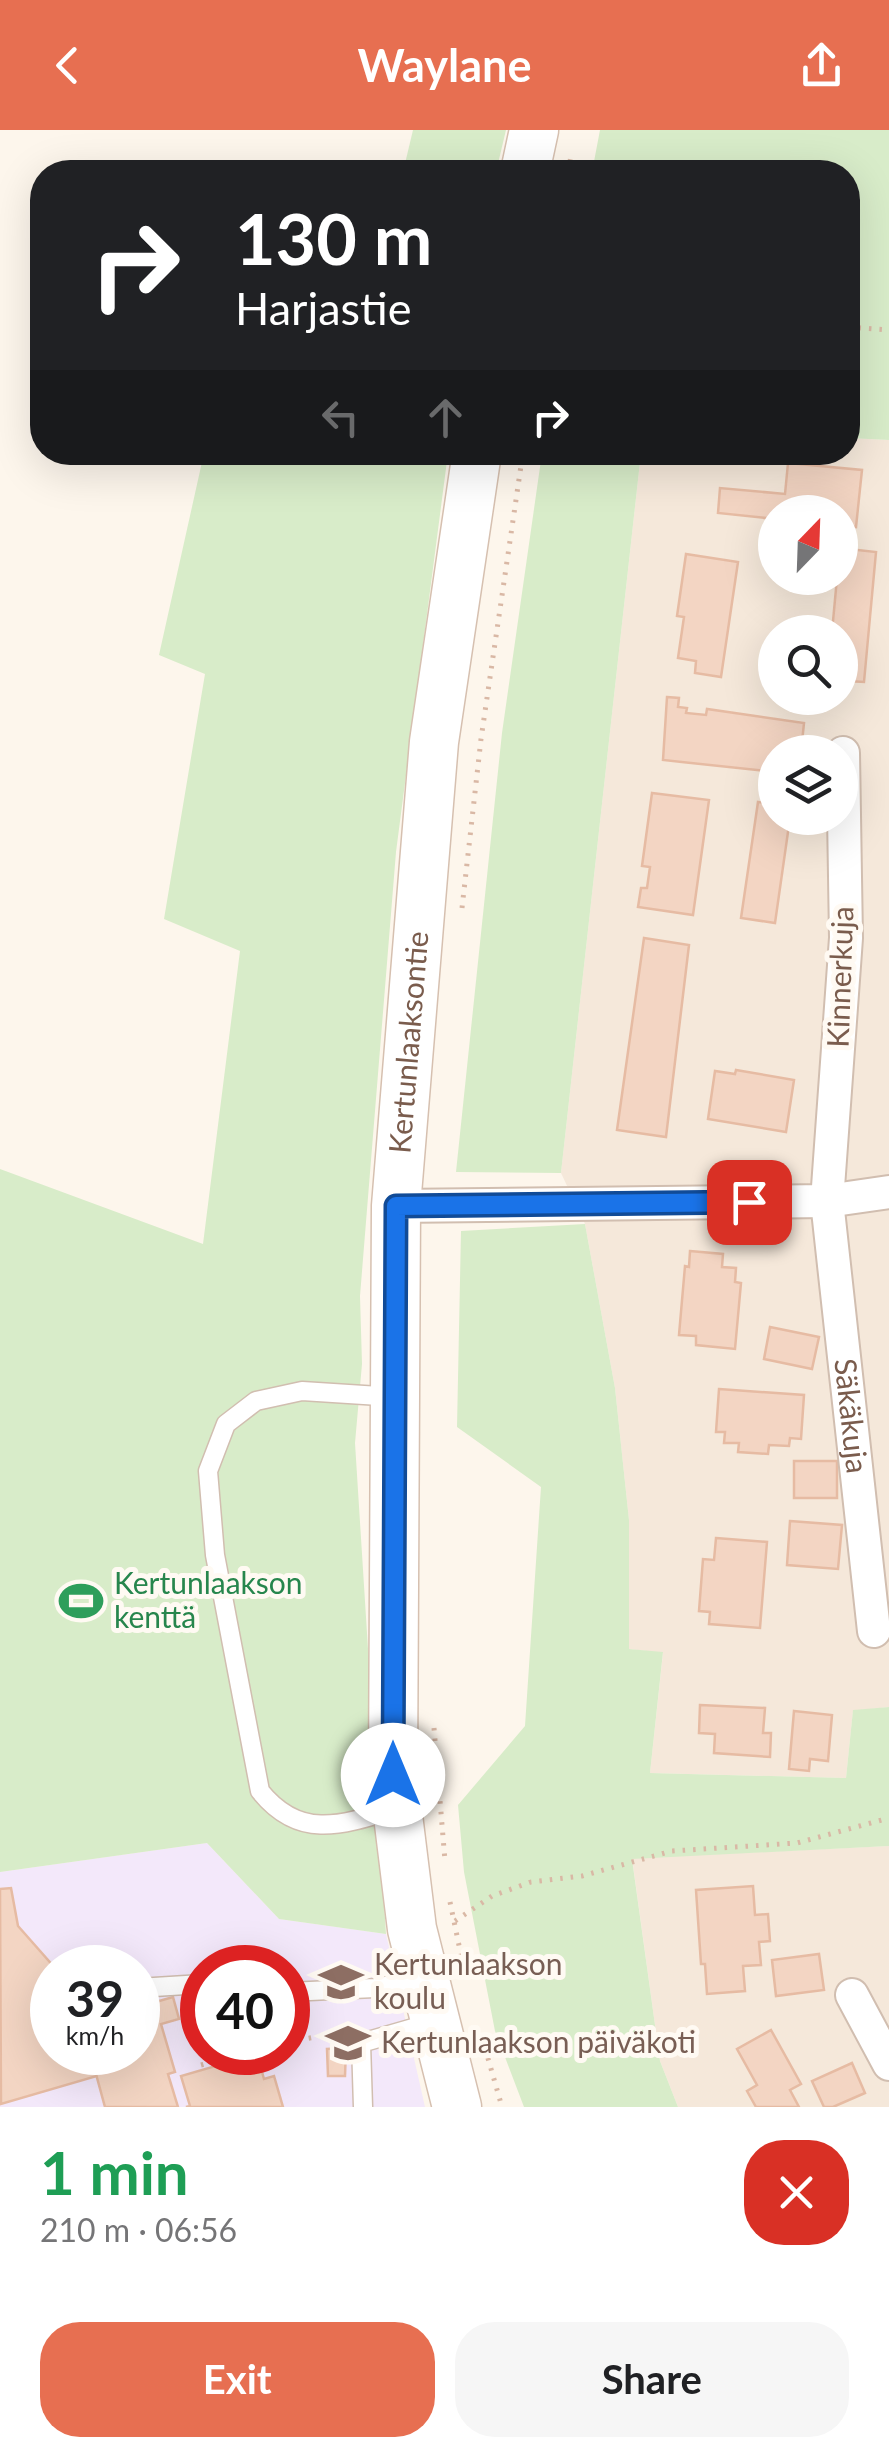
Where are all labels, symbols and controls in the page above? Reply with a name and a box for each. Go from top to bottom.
icon: back [40,38,95,93]
text: Waylane [358,38,531,92]
icon: share [794,38,849,93]
text: 130 m [235,196,432,280]
icon: right [70,200,200,330]
text: Harjastie [235,281,412,335]
icon: left [313,390,368,445]
icon: ahead [418,390,473,445]
icon: right [523,390,578,445]
north arrow [758,495,858,595]
map controls [758,495,858,835]
button: search [758,615,858,715]
button: layers [758,735,858,835]
street label: Kinnerkuja [819,906,859,1048]
street label: Kertunlaaksontie [380,930,434,1155]
pin [707,1160,792,1245]
icon: arrive [722,1175,777,1230]
street label: Säkäkuja [828,1357,877,1475]
place label: Kertunlaakson kenttä [114,1564,303,1634]
sports icon: Kertunlaakson kenttä [57,1577,105,1625]
position arrow [341,1723,445,1827]
speed limit sign: 40 [180,1945,310,2075]
place label: Kertunlaakson koulu [374,1945,563,2015]
school or university icon: Kertunlaakson koulu [317,1958,365,2006]
text: 39 [66,1968,124,2028]
school or university icon: Kertunlaakson päiväkoti [324,2019,372,2067]
text: km/h [66,2020,124,2050]
place label: Kertunlaakson päiväkoti [381,2023,696,2059]
text: 1 min [40,2136,189,2208]
button: close [744,2140,849,2245]
text: 210 m · 06:56 [40,2210,237,2249]
button: Exit [40,2322,435,2437]
button: Share [455,2322,849,2437]

